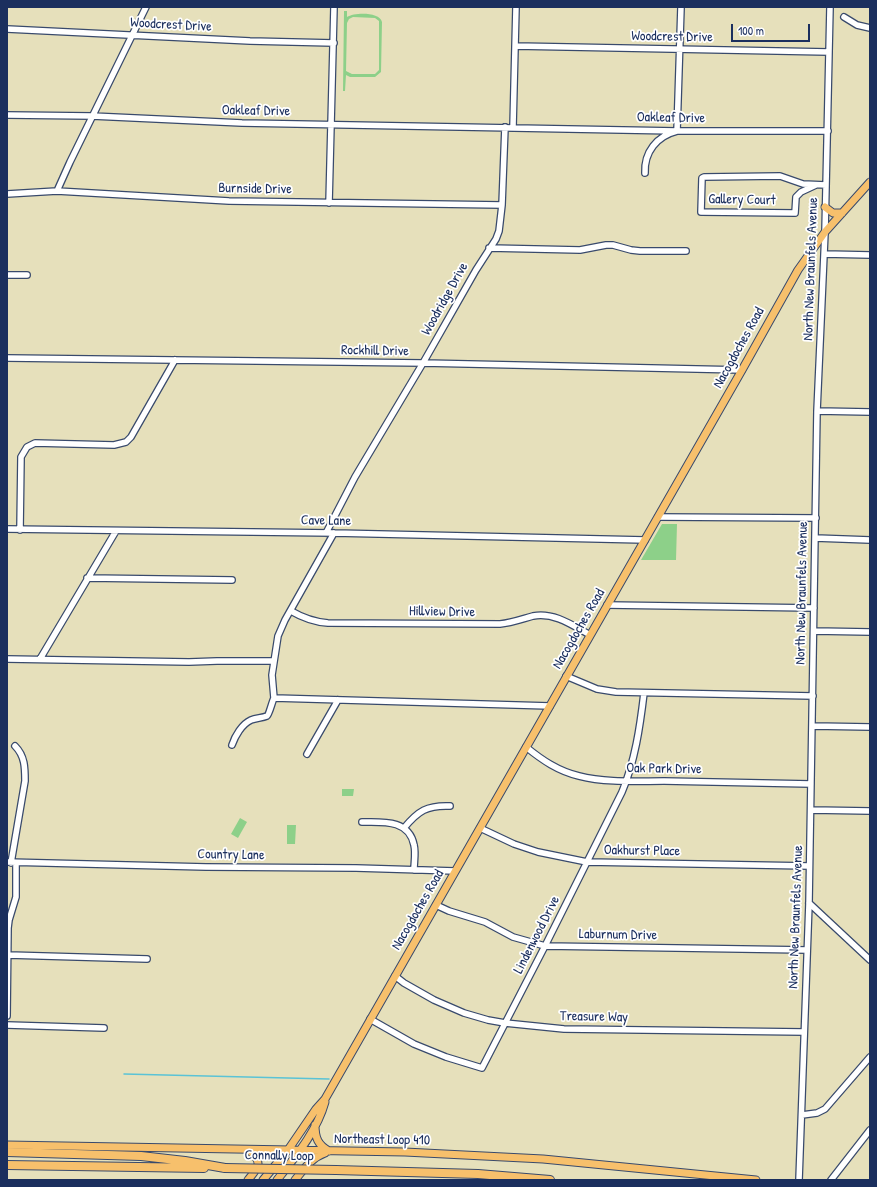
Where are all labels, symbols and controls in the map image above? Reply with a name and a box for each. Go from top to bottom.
street label: Woodcrest Drive [130,14,212,36]
scale bar [733,16,812,42]
text: 100 m [738,22,764,39]
street label: Woodcrest Drive [631,28,713,46]
street label: Oakleaf Drive [222,102,290,120]
street label: Oakleaf Drive [637,109,705,127]
street label: Burnside Drive [218,180,292,198]
street label: Gallery Court [708,191,776,209]
street label: North New Braunfels Avenue [800,197,822,341]
street label: Woodridge Drive [418,260,472,338]
street label: Nacogdoches Road [710,305,768,391]
street label: Rockhill Drive [341,342,409,360]
street label: Cave Lane [301,512,351,530]
street label: North New Braunfels Avenue [792,521,812,665]
street label: Nacogdoches Road [549,586,609,672]
street label: Hillview Drive [409,603,475,621]
street label: Oak Park Drive [626,760,702,778]
street label: Oakhurst Place [604,842,680,860]
street label: North New Braunfels Avenue [785,845,807,989]
street label: Country Lane [197,846,265,864]
street label: Nacogdoches Road [388,867,448,953]
street label: Lindenwood Drive [510,893,564,977]
street label: Laburnum Drive [579,926,657,944]
street label: Treasure Way [560,1008,628,1026]
street label: Northeast Loop 410 [334,1131,430,1149]
street label: Connally Loop [244,1147,314,1165]

